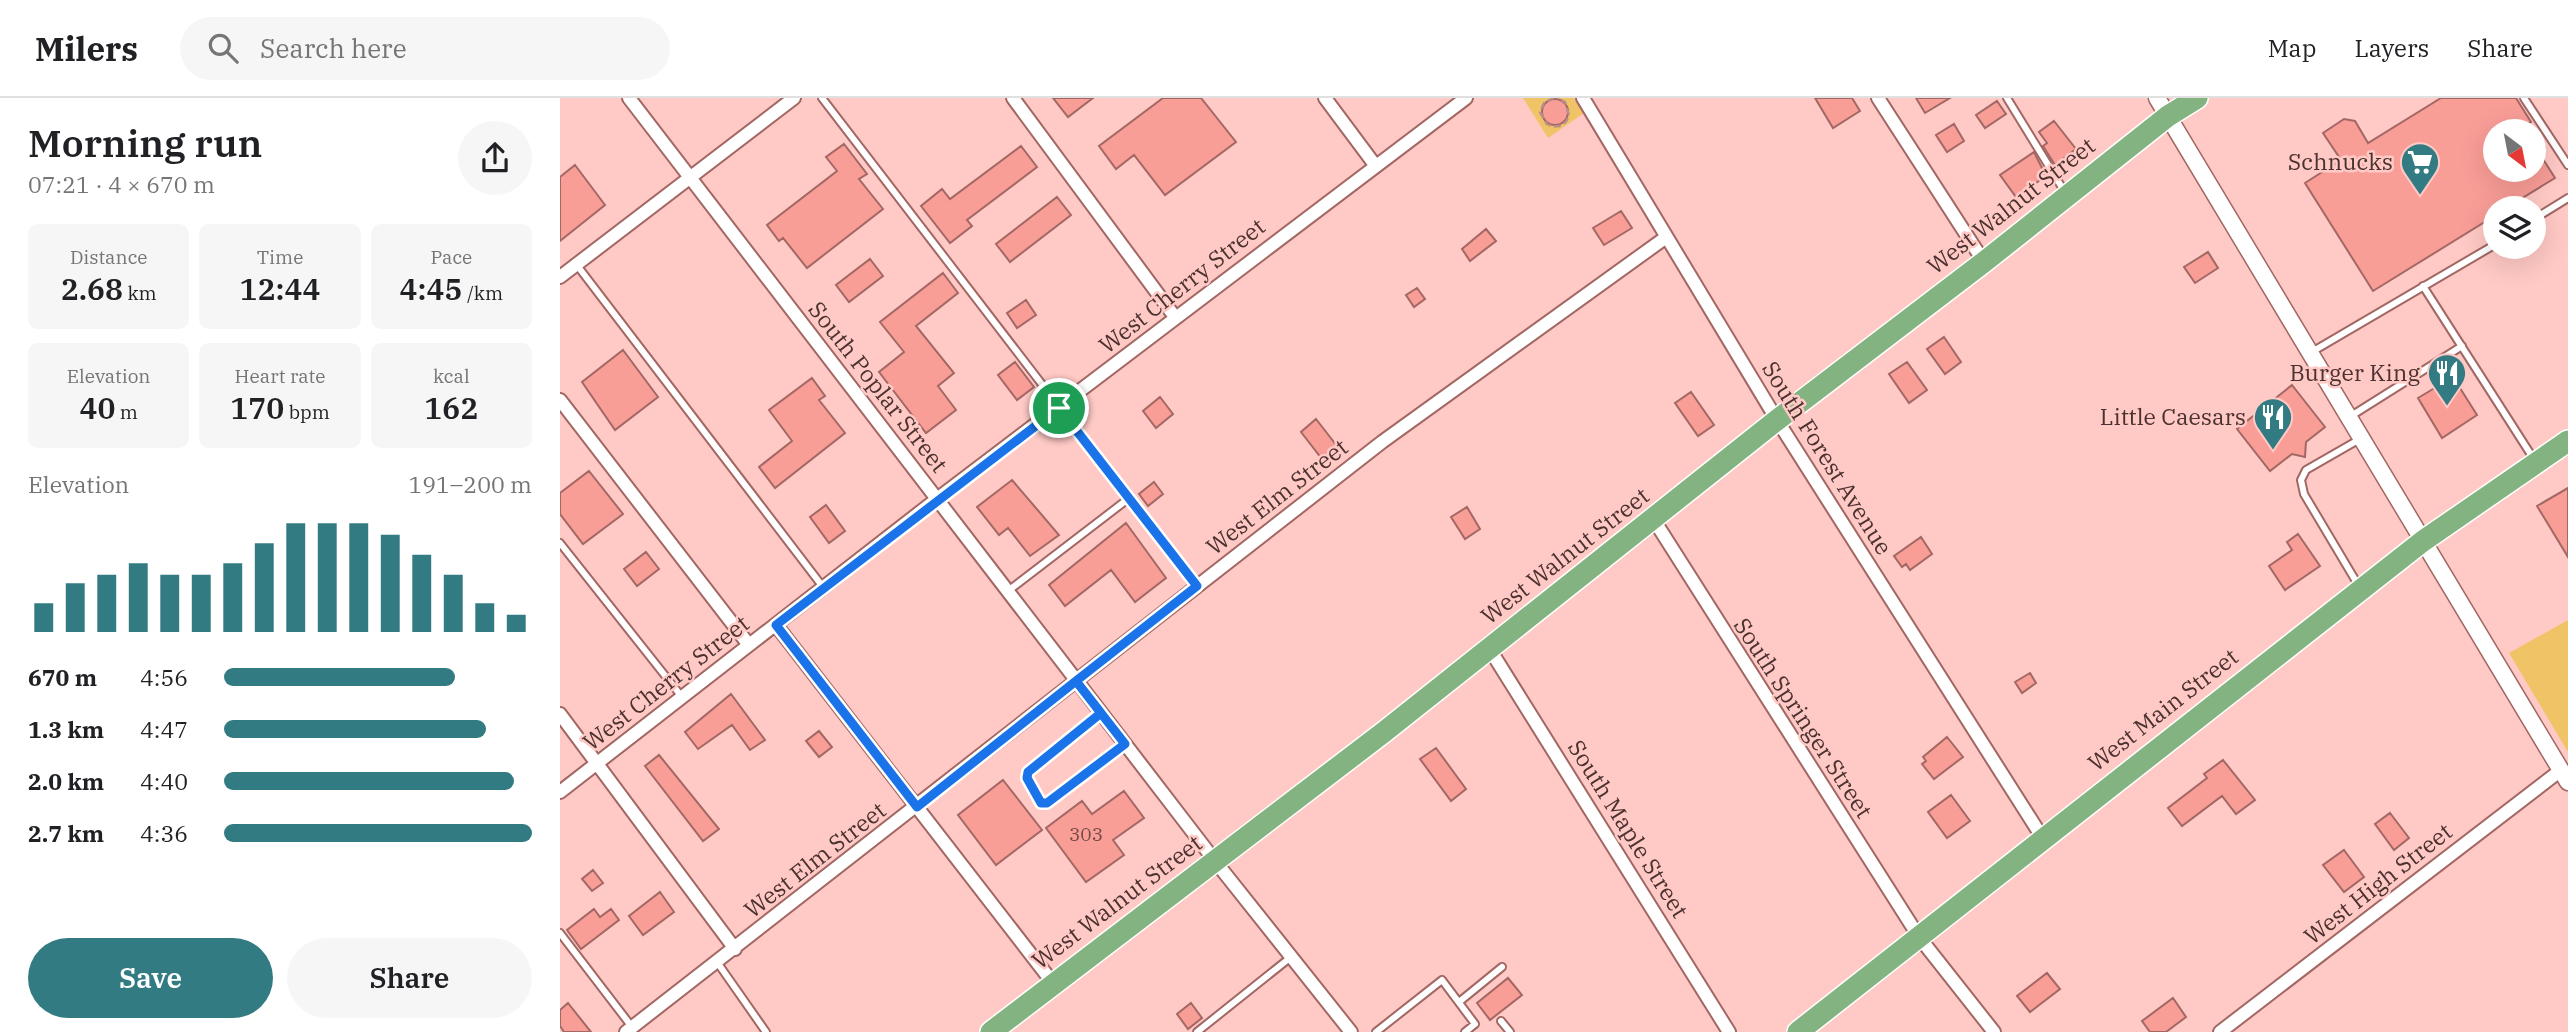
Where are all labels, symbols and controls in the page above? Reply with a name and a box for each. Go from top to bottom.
search box [180,17,670,80]
text: Milers [35,27,138,70]
icon: search [204,29,242,67]
text: Search here [260,31,407,65]
text: Map [2268,32,2316,64]
text: Layers [2354,32,2429,64]
text: Share [2467,32,2533,64]
text: Morning run [28,118,262,167]
north arrow [2483,119,2546,182]
map controls [2483,119,2546,259]
button: share [458,121,532,195]
street label: West Walnut Street [1920,130,2101,280]
supermarket icon: Schnucks [2399,141,2441,196]
place label: Schnucks [2288,146,2393,176]
text: 07:21 · 4 × 670 m [28,169,215,199]
button: layers [2483,196,2546,259]
street label: West Cherry Street [1092,211,1271,360]
text: Distance [70,245,147,269]
text: Time [257,245,303,269]
text: Pace [430,245,472,269]
text: 2.68 [61,269,123,308]
text: 12:44 [240,269,320,308]
text: 4:45 [400,269,463,308]
text: km [123,281,157,305]
text: /km [463,281,503,305]
street label: South Poplar Street [803,295,955,478]
restaurant icon: Burger King [2426,352,2468,407]
street label: South Forest Avenue [1756,355,1900,560]
place label: Burger King [2289,357,2420,387]
text: Elevation [67,364,151,388]
text: Heart rate [235,364,325,388]
text: kcal [433,364,470,388]
pin [1029,378,1089,438]
text: 40 [79,388,115,427]
text: 170 [230,388,284,427]
text: 162 [424,388,478,427]
icon: arrive [1040,389,1078,427]
restaurant icon: Little Caesars [2252,396,2294,451]
text: m [115,400,138,424]
text: bpm [284,400,330,424]
place label: Little Caesars [2100,401,2246,431]
street label: West Elm Street [1200,432,1353,561]
text: Elevation [28,469,129,499]
text: 191–200 m [408,469,532,499]
street label: West Walnut Street [1474,480,1655,630]
street label: West Cherry Street [576,608,755,757]
street label: South Springer Street [1728,612,1880,823]
street label: West Main Street [2081,641,2244,777]
text: 670 m [28,662,97,692]
text: 4:56 [140,662,188,692]
text: 1.3 km [28,714,104,744]
text: 4:47 [140,714,188,744]
street label: South Maple Street [1562,734,1696,923]
text: 2.0 km [28,766,104,796]
text: 4:40 [140,766,188,796]
street label: West Elm Street [738,795,891,924]
street label: West High Street [2297,816,2458,951]
text: 2.7 km [28,818,104,848]
text: 4:36 [140,818,188,848]
house number: 303 [1069,822,1103,846]
street label: West Walnut Street [1025,827,1207,975]
button: Save [28,938,273,1018]
button: Share [287,938,532,1018]

